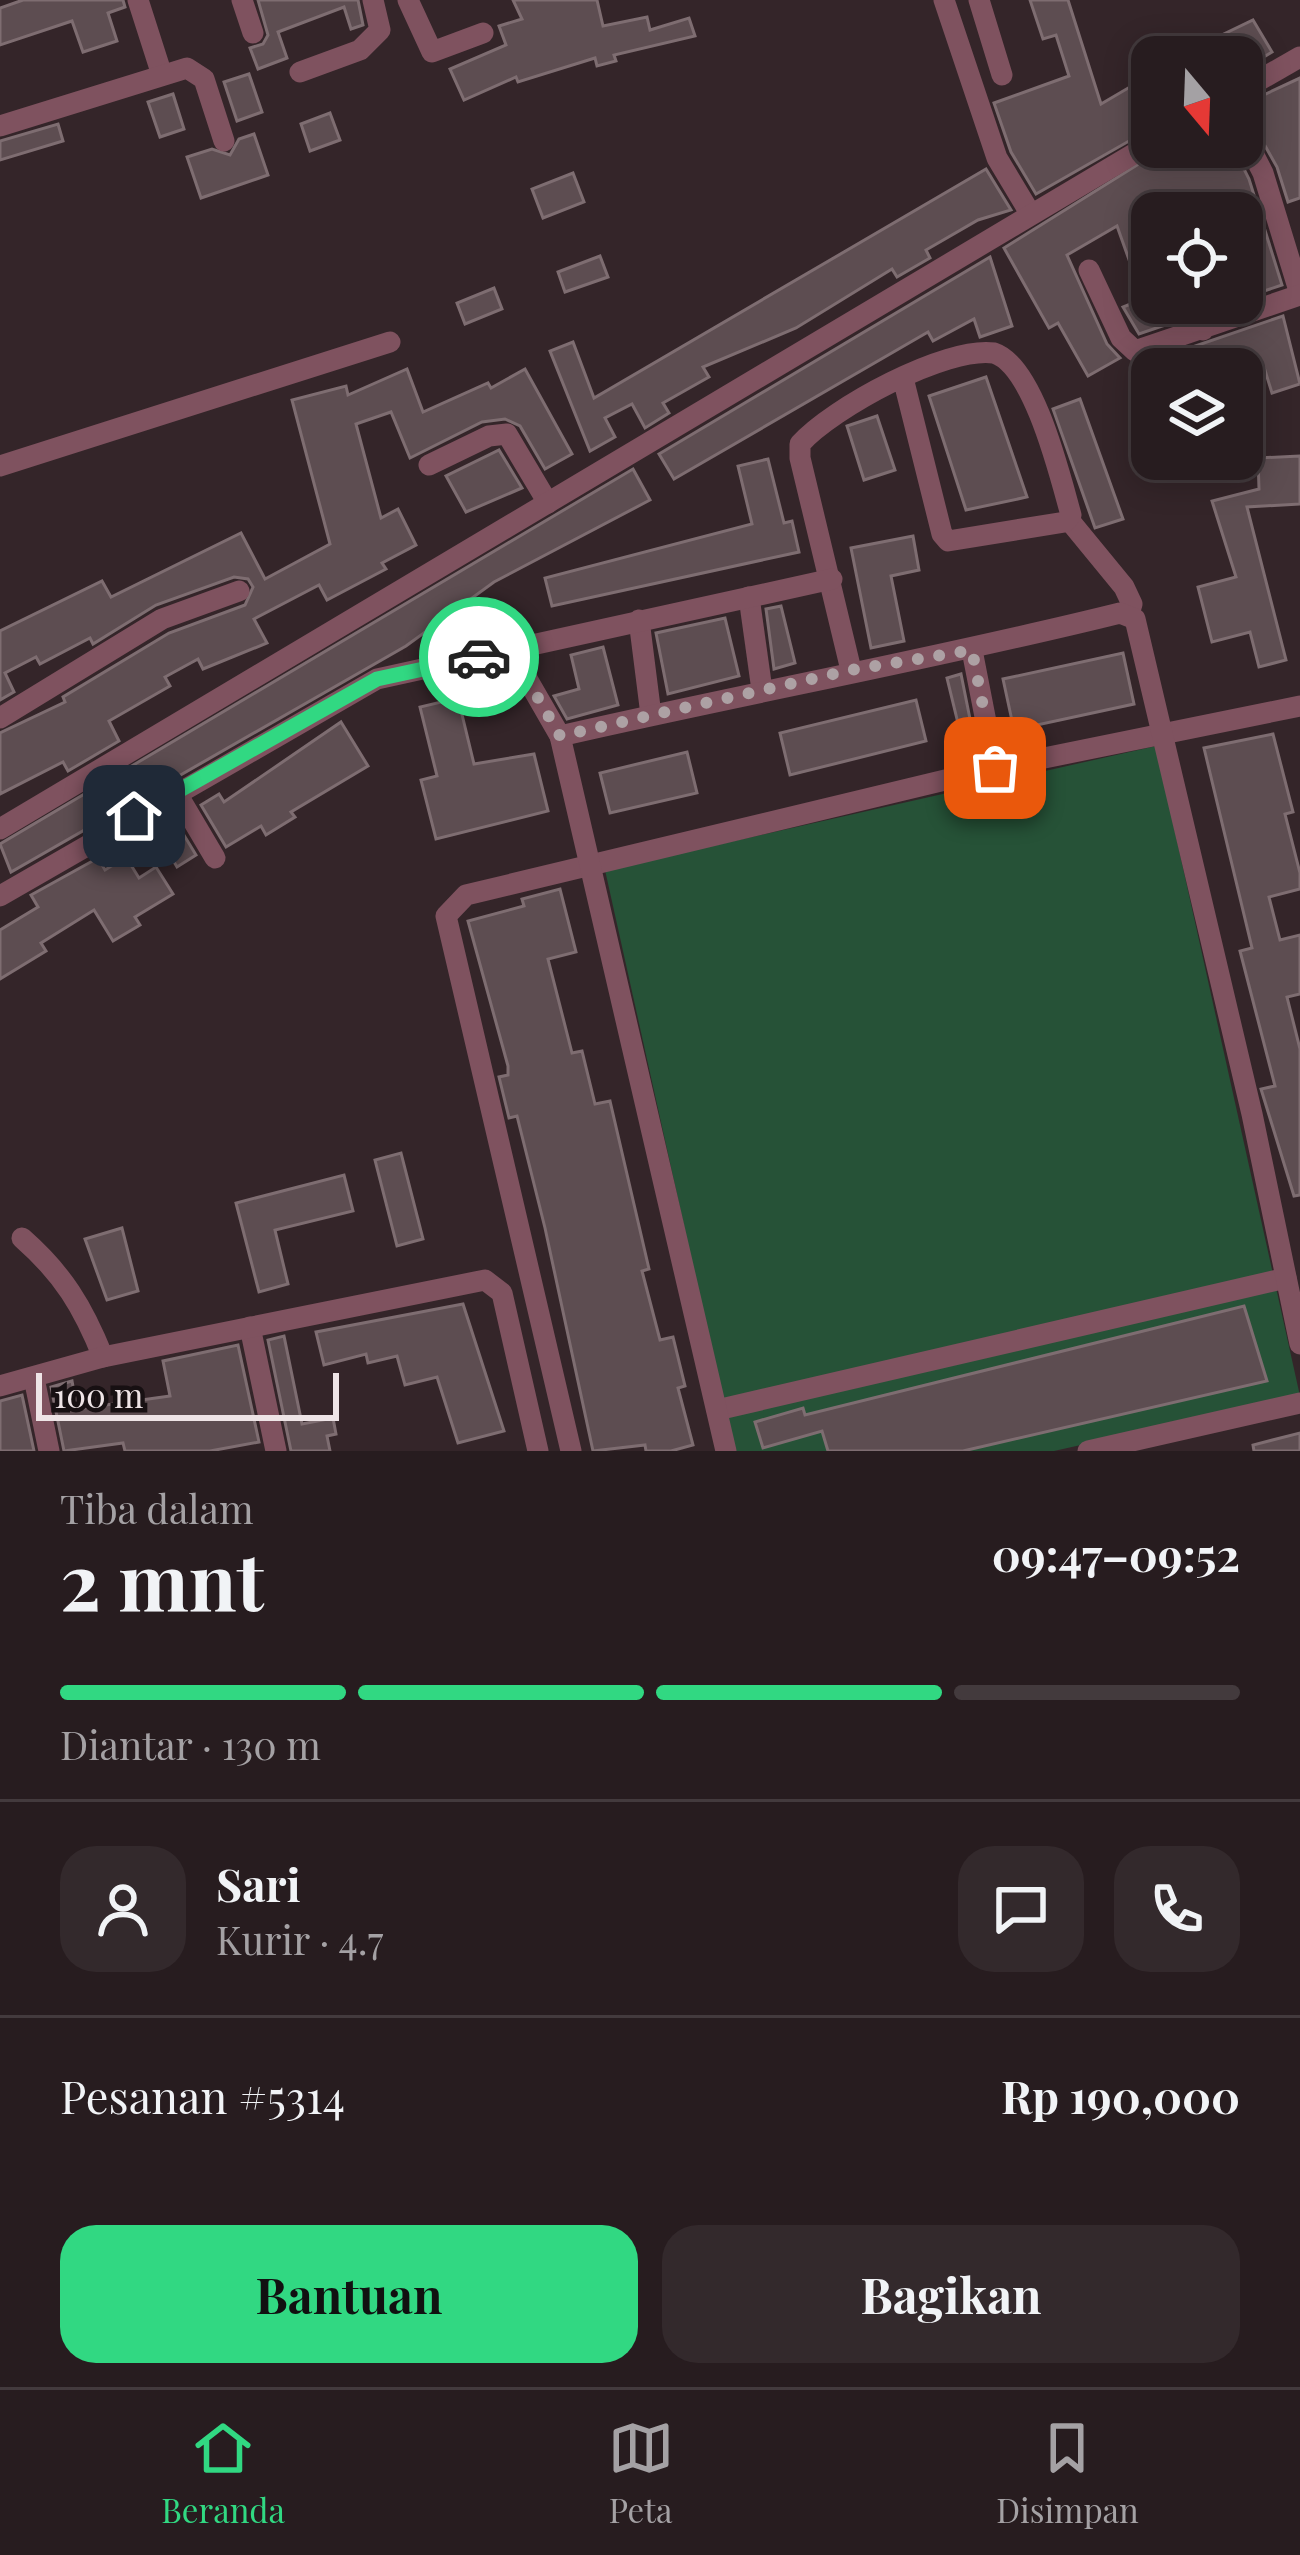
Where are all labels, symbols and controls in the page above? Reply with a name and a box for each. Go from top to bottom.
north arrow [1131,36,1263,168]
map controls [1131,36,1263,480]
button: locate [1131,192,1263,324]
button: layers [1131,348,1263,480]
courier [419,597,539,717]
icon: car [446,624,512,690]
pin [944,717,1046,819]
icon: bag [962,735,1028,801]
pin [83,765,185,867]
icon: home [101,783,167,849]
scale bar [36,1367,339,1420]
text: 100 m [54,1372,143,1416]
text: Tiba dalam [60,1482,254,1534]
text: 09:47–09:52 [992,1523,1240,1583]
text: 2 mnt [60,1527,264,1631]
text: Diantar · 130 m [60,1718,321,1770]
button: person [60,1846,186,1972]
button: chat [958,1846,1084,1972]
button: phone [1114,1846,1240,1972]
text: Sari [216,1853,301,1913]
text: Kurir · 4.7 [216,1913,383,1965]
text: Pesanan #5314 [60,2065,345,2125]
text: Rp 190,000 [1001,2065,1240,2125]
button: Bantuan [60,2225,638,2363]
button: Bagikan [662,2225,1240,2363]
tab: Beranda [161,2415,285,2531]
tab: Peta [608,2415,674,2531]
tab: Disimpan [996,2415,1139,2531]

